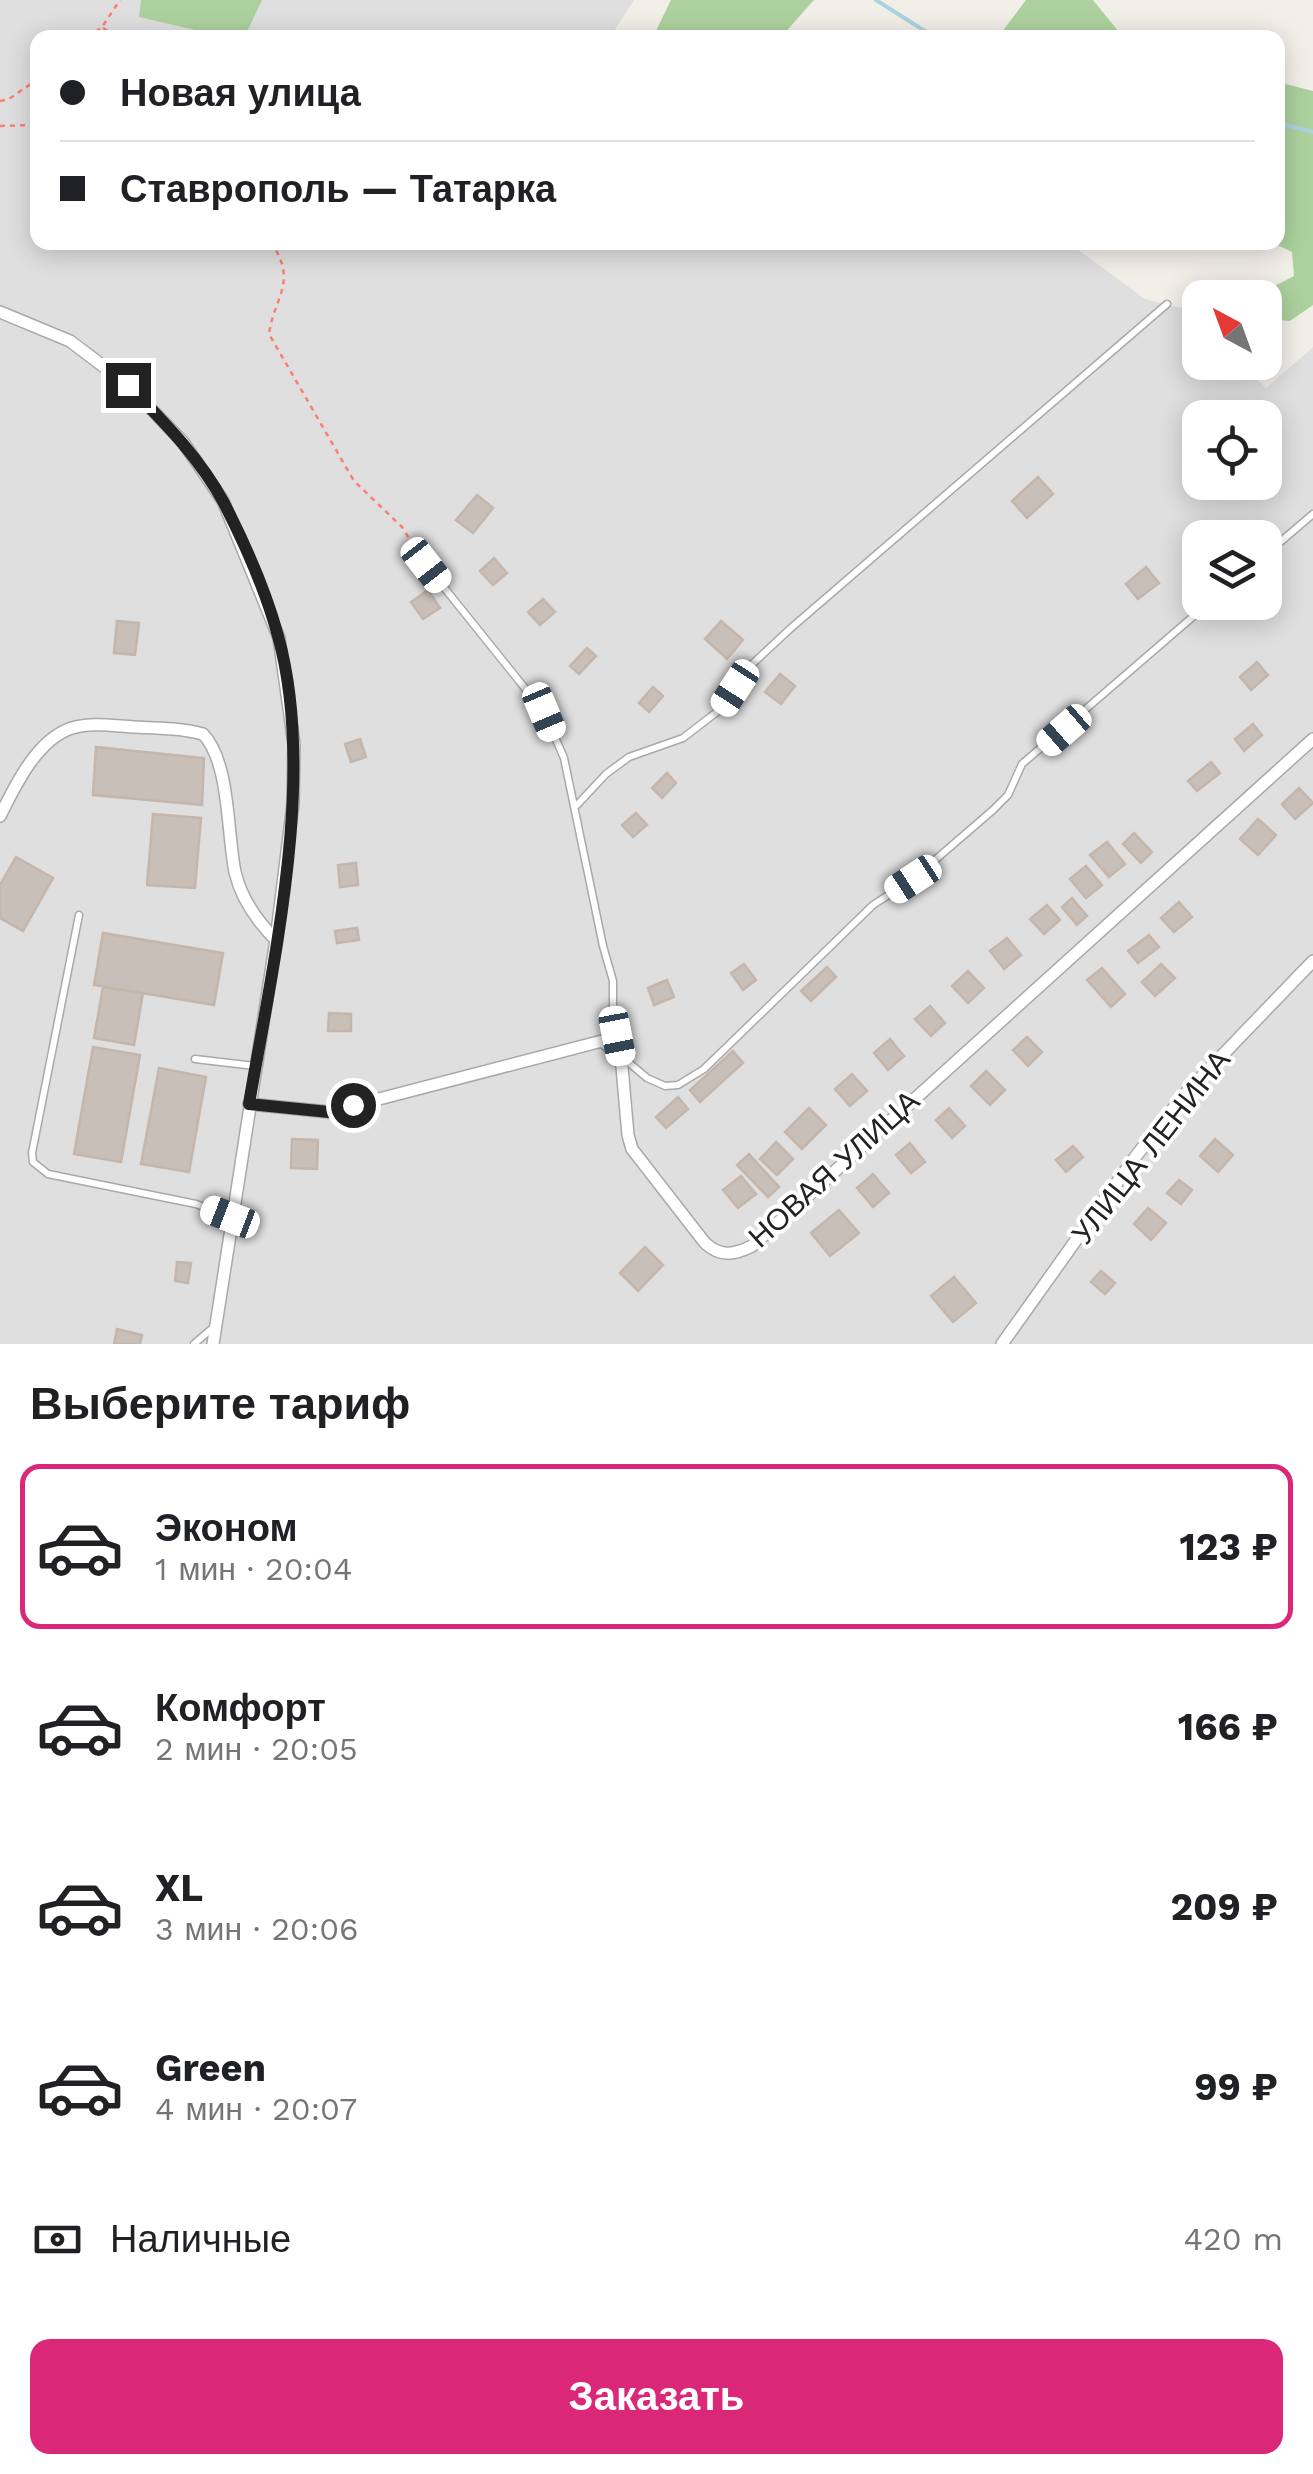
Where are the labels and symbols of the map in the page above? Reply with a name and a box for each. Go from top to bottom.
north arrow [1182,280,1282,380]
route end [106,363,151,408]
car [396,532,456,598]
car [706,655,764,721]
car [518,679,570,745]
car [1032,699,1096,761]
car [880,850,946,908]
car [597,1004,637,1068]
street label: УЛИЦА ЛЕНИНА [1064,1043,1237,1251]
route start [331,1083,376,1128]
street label: НОВАЯ УЛИЦА [741,1083,926,1254]
car [197,1192,263,1242]

